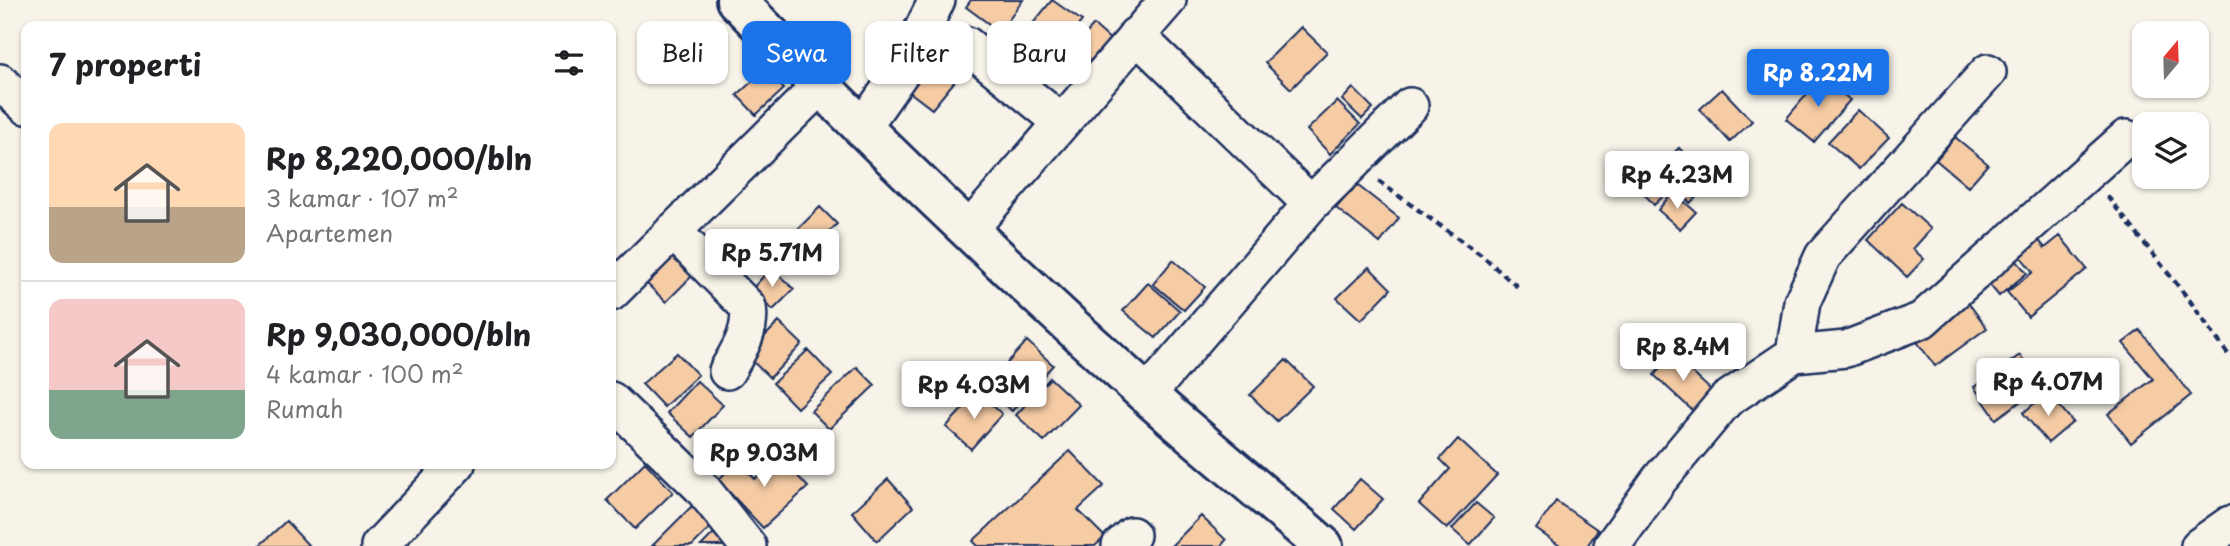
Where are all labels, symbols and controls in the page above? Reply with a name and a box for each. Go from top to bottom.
chip: Beli [637,21,728,84]
chip: Sewa [742,21,851,84]
chip: Filter [865,21,973,84]
chip: Baru [987,21,1091,84]
north arrow [2132,21,2208,98]
map controls [2132,21,2209,189]
text: 7 properti [49,41,201,86]
icon: filters [550,44,588,82]
pin: Rp 8.22M [1746,50,1890,109]
text: Rp 8.22M [1763,54,1873,89]
button: layers [2132,112,2209,189]
text: Rp 8,220,000/bln [266,135,532,180]
icon: home [105,151,189,235]
pin: Rp 4.23M [1605,152,1749,211]
text: Rp 4.23M [1621,156,1733,191]
text: 3 kamar · 107 m² [266,180,459,215]
text: Apartemen [266,215,393,250]
pin: Rp 5.71M [700,230,844,289]
text: Rp 5.71M [721,234,823,269]
text: Rp 9,030,000/bln [266,311,531,356]
pin: Rp 8.4M [1618,324,1748,383]
icon: home [105,327,189,411]
text: Rp 8.4M [1636,328,1730,363]
text: 4 kamar · 100 m² [266,356,464,391]
pin: Rp 4.07M [1976,358,2120,418]
pin: Rp 4.03M [902,362,1046,421]
text: Rp 4.07M [1992,363,2104,398]
text: Rp 4.03M [918,366,1030,401]
text: Rumah [266,391,343,426]
pin: Rp 9.03M [692,430,836,489]
text: Rp 9.03M [710,434,818,469]

